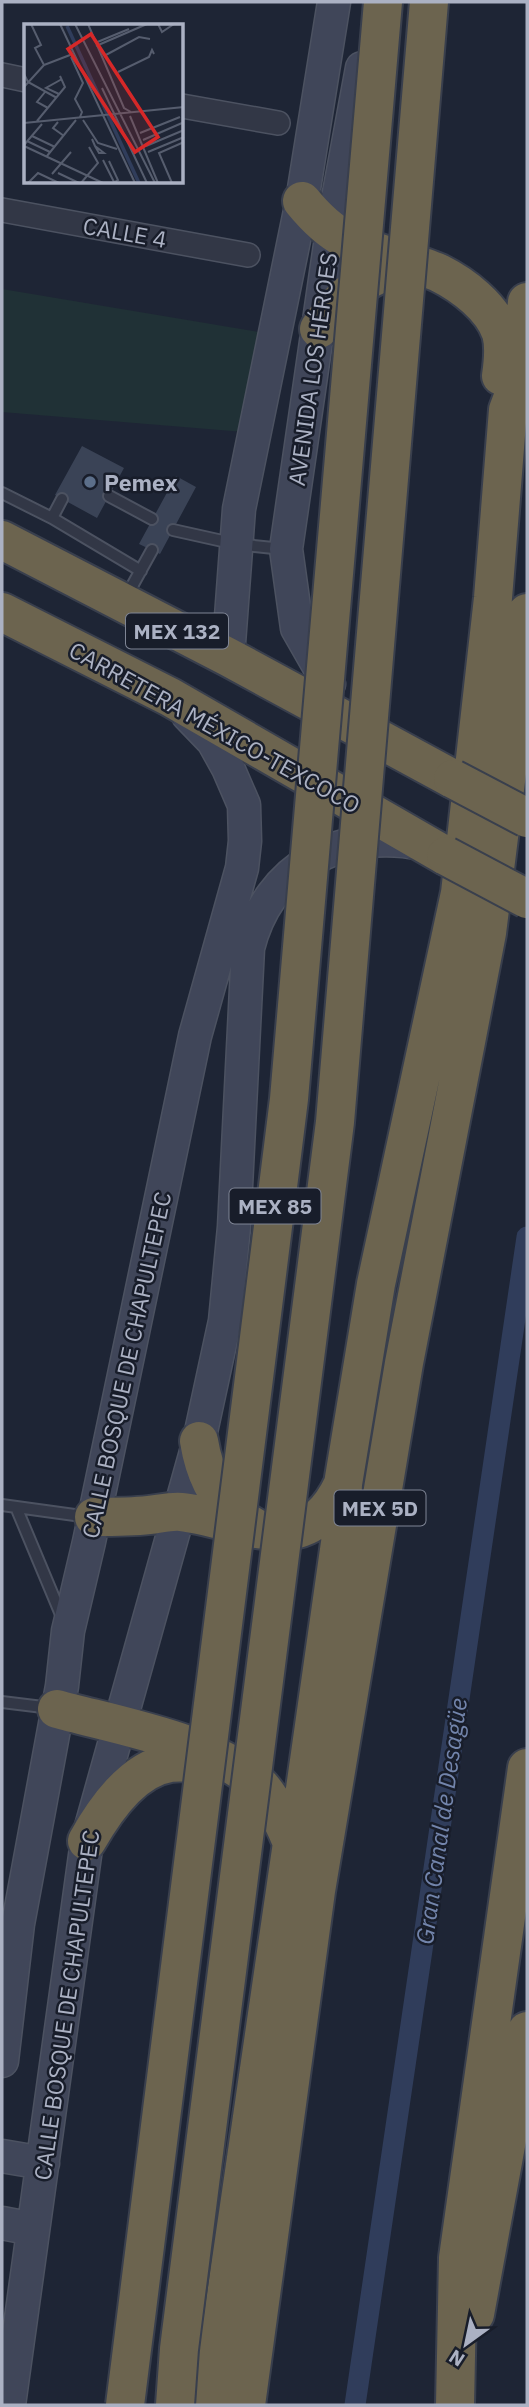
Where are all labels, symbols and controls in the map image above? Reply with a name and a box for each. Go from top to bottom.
inset map [24,24,184,184]
street label: CALLE 4 [81,210,169,254]
street label: AVENIDA LOS HÉROES [281,250,343,488]
place label: Pemex [104,467,178,497]
marker: Pemex [82,474,98,490]
road number: MEX 132 [126,614,228,648]
street label: CARRETERA MÉXICO-TEXCOCO [64,634,366,820]
road number: MEX 85 [230,1188,320,1224]
street label: CALLE BOSQUE DE CHAPULTEPEC [75,1189,177,1541]
road number: MEX 5D [334,1490,426,1526]
water label: Gran Canal de Desagüe [408,1696,474,1946]
street label: CALLE BOSQUE DE CHAPULTEPEC [27,1828,105,2182]
north arrow [431,2309,501,2379]
text: N [444,2344,469,2372]

